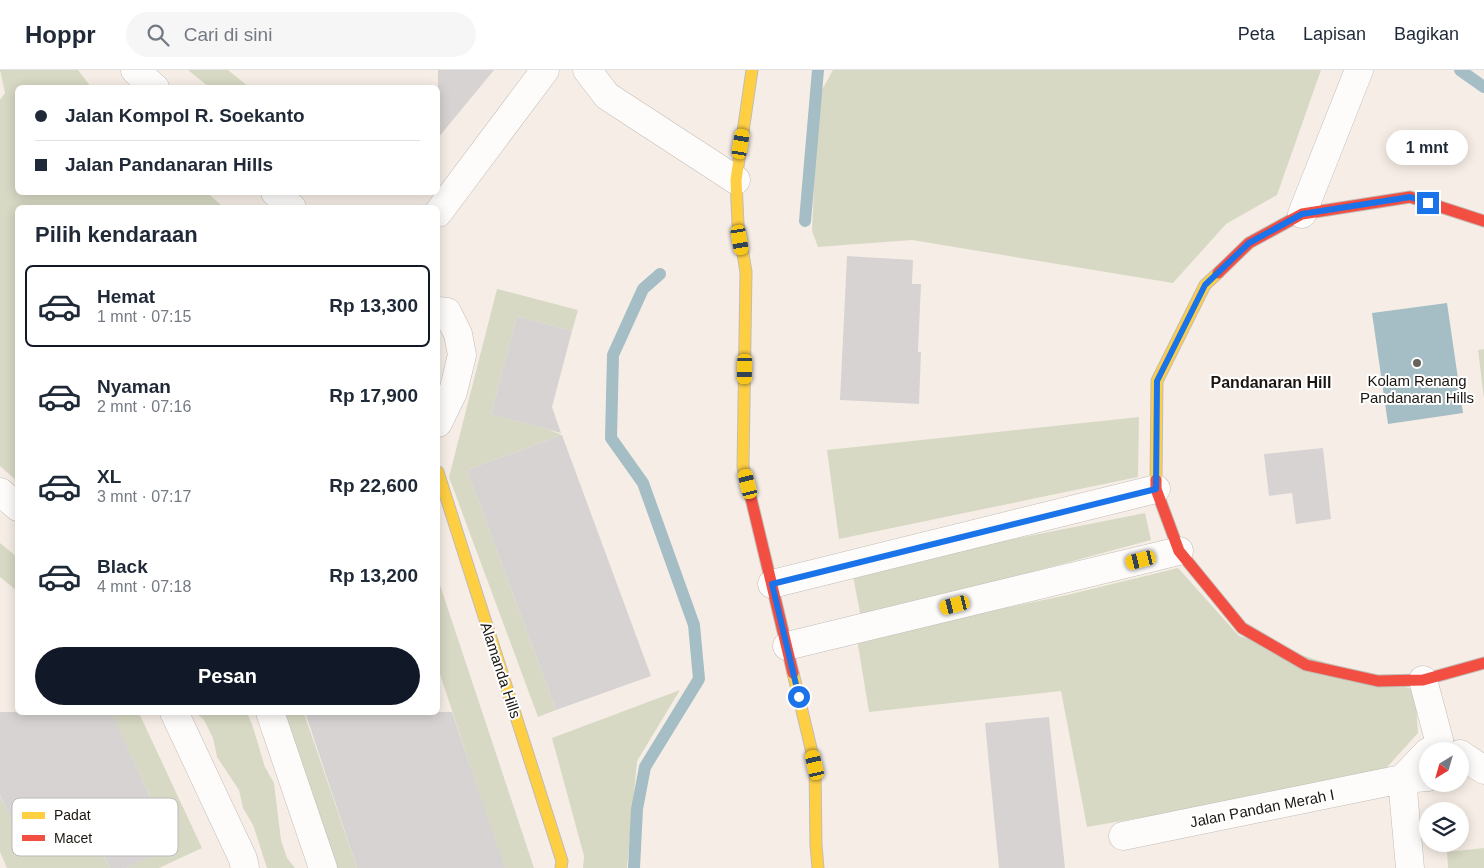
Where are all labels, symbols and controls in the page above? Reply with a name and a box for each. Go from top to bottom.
search box [126,12,476,57]
text: Hoppr [25,21,96,48]
icon: search [144,21,172,49]
text: Cari di sini [184,24,272,45]
text: Peta [1238,24,1275,44]
text: Lapisan [1303,24,1366,44]
text: Bagikan [1394,24,1459,44]
text: Jalan Kompol R. Soekanto [65,105,305,126]
car [731,128,750,160]
callout: 1 mnt [1387,131,1469,166]
text: 1 mnt [1406,139,1448,156]
text: Jalan Pandanaran Hills [65,154,273,175]
route end [1417,192,1439,214]
text: Pilih kendaraan [35,222,198,247]
car [730,224,749,256]
icon: car [37,284,82,329]
text: Hemat [97,286,155,307]
text: Rp 13,300 [329,295,418,316]
text: 1 mnt · 07:15 [97,308,191,325]
car [737,354,752,384]
marker: Kolam Renang Pandanaran Hills [1411,357,1423,369]
place label: Kolam Renang Pandanaran Hills [1360,372,1474,406]
icon: car [37,374,82,419]
district label: Pandanaran Hill [1211,374,1331,391]
text: Nyaman [97,376,171,397]
text: Rp 17,900 [329,385,418,406]
text: 2 mnt · 07:16 [97,398,191,415]
icon: car [37,464,82,509]
text: XL [97,466,121,487]
car [737,468,758,500]
text: Rp 22,600 [329,475,418,496]
text: 3 mnt · 07:17 [97,488,191,505]
car [1124,549,1157,571]
icon: car [37,554,82,599]
text: Black [97,556,148,577]
text: Rp 13,200 [329,565,418,586]
text: 4 mnt · 07:18 [97,578,191,595]
car [938,594,971,616]
street label: Alamanda Hills [477,620,525,720]
button: Pesan [35,647,420,705]
route start [788,686,810,708]
north arrow [1419,742,1469,792]
map controls [1419,742,1469,852]
car [804,749,825,781]
street label: Jalan Pandan Merah I [1188,786,1336,830]
legend [12,798,178,856]
button: layers [1419,802,1469,852]
text: Padat [54,807,91,823]
text: Macet [54,830,92,846]

